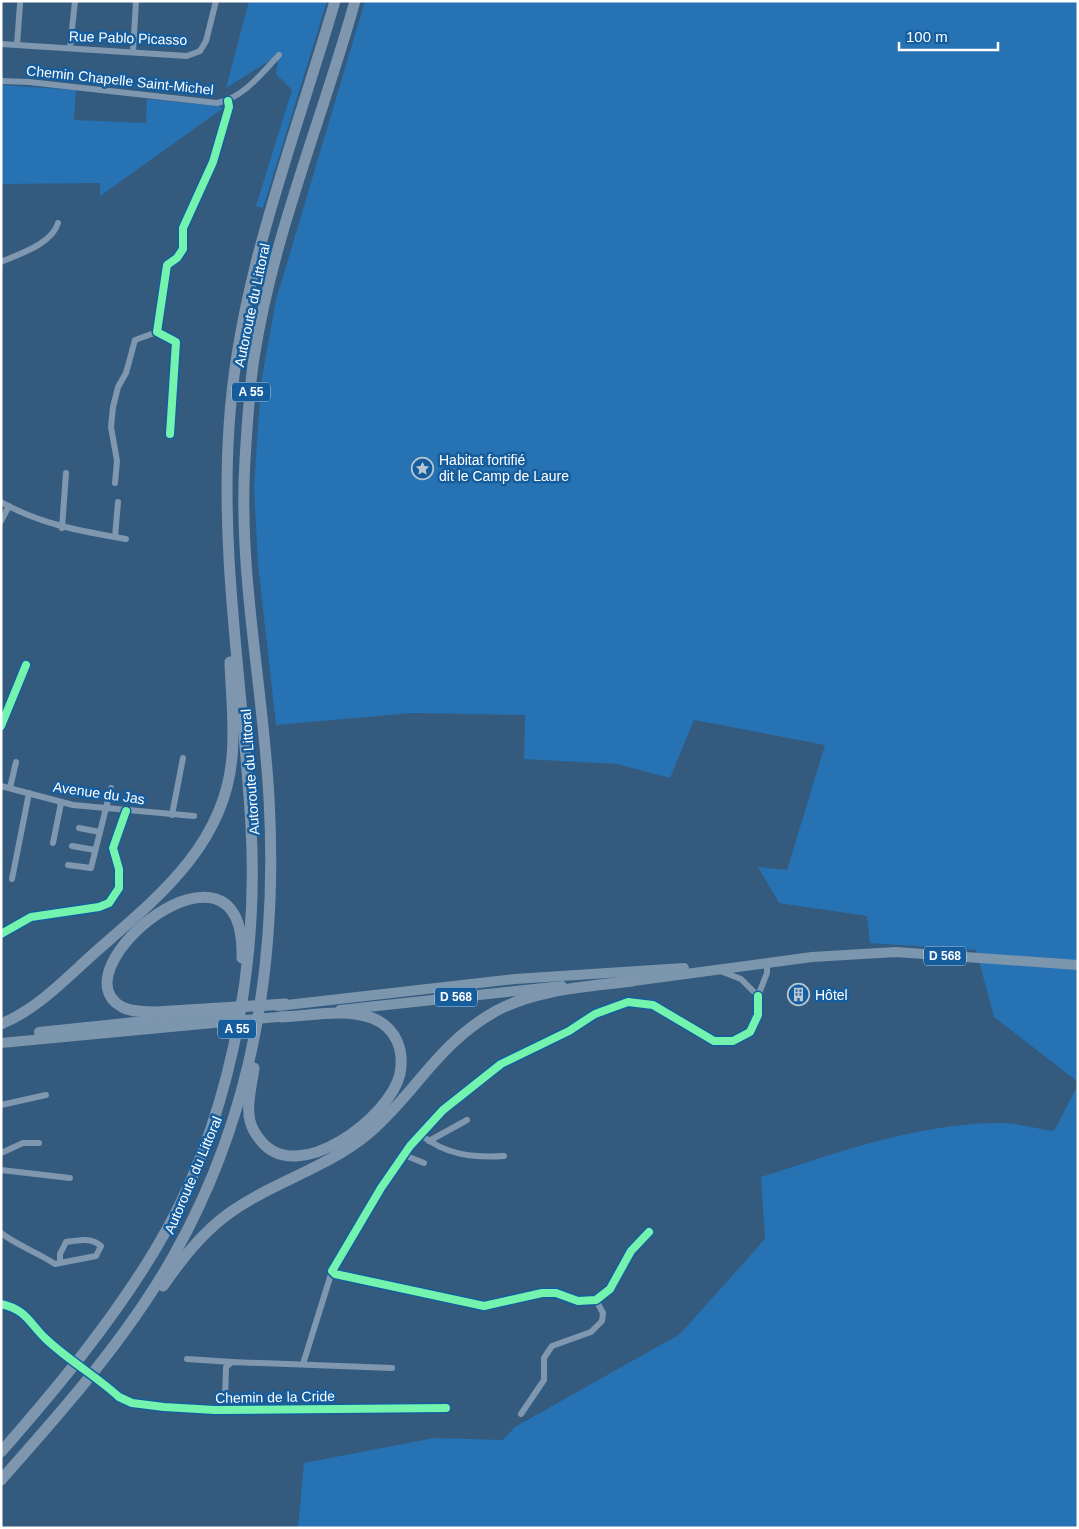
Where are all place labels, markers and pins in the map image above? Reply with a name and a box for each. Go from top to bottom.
place label: Habitat fortifié dit le Camp de Laure [439,452,569,484]
place icon: Habitat fortifié dit le Camp de Laure [411,456,435,480]
building icon: Hôtel [787,983,811,1007]
place label: Hôtel [815,987,848,1003]

